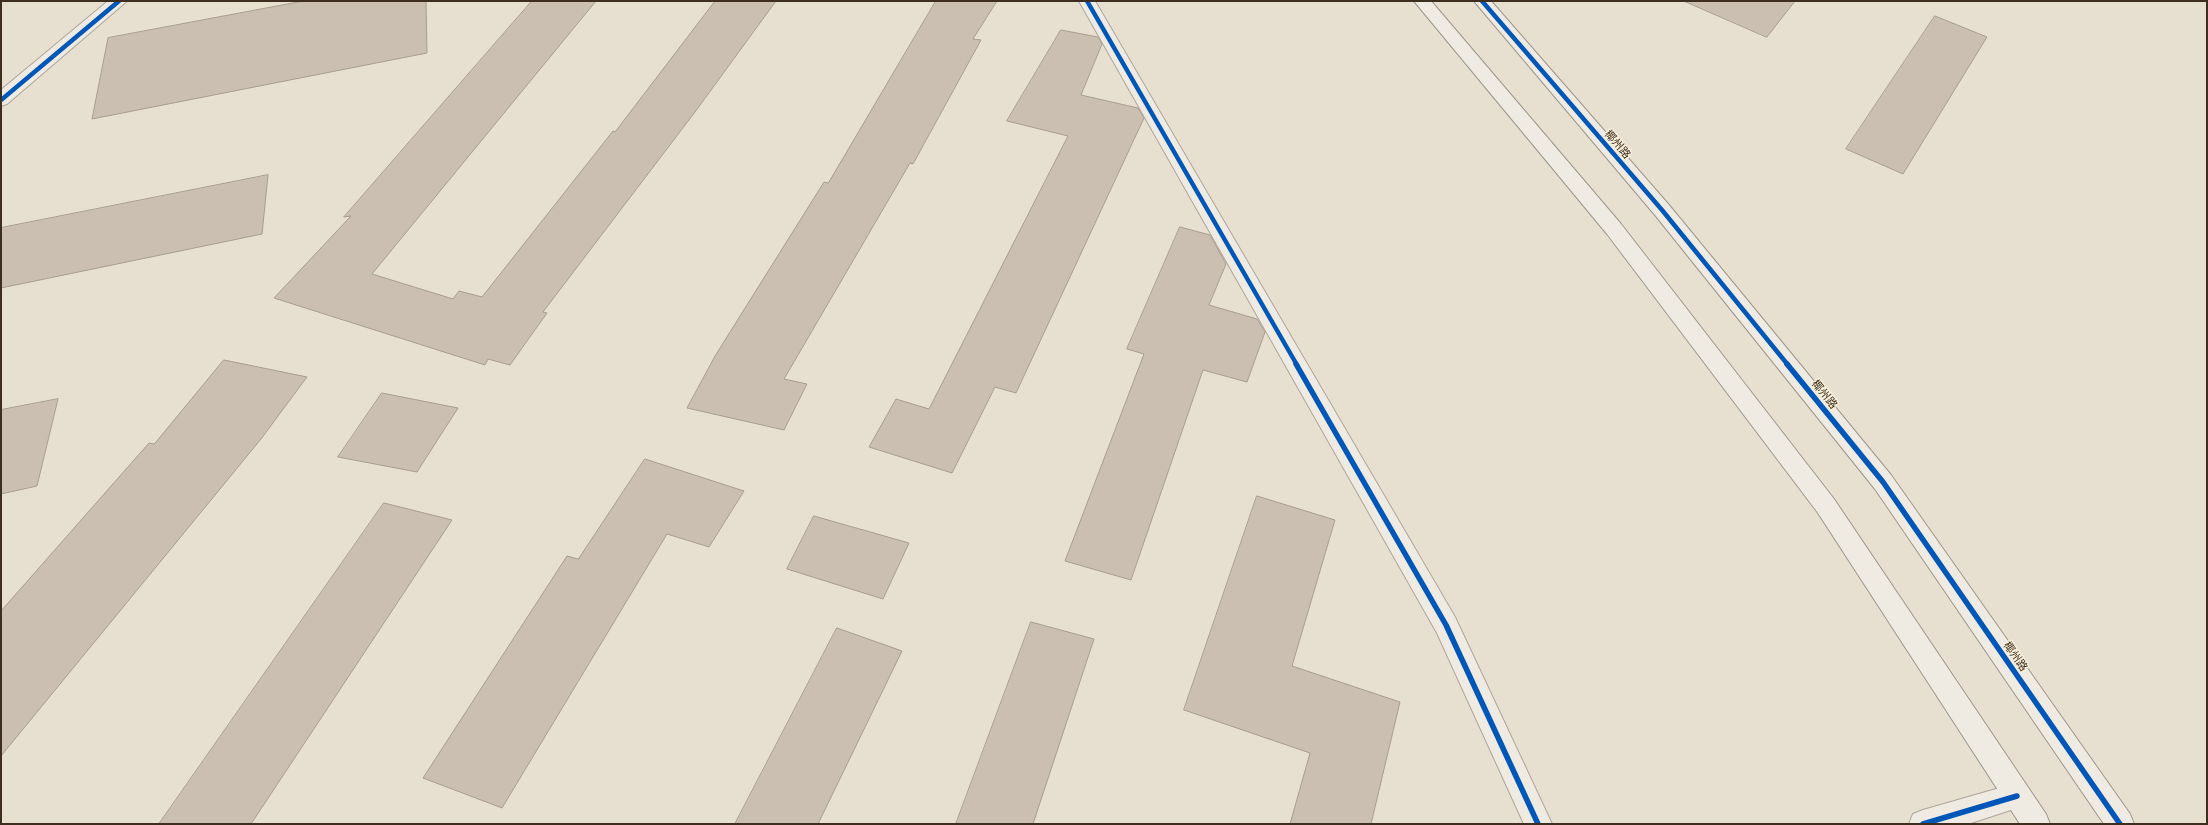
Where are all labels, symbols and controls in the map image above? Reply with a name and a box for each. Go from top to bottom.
street label: 椰州路 [1602,127,1634,161]
street label: 椰州路 [1809,377,1841,411]
street label: 椰州路 [2001,639,2031,673]

